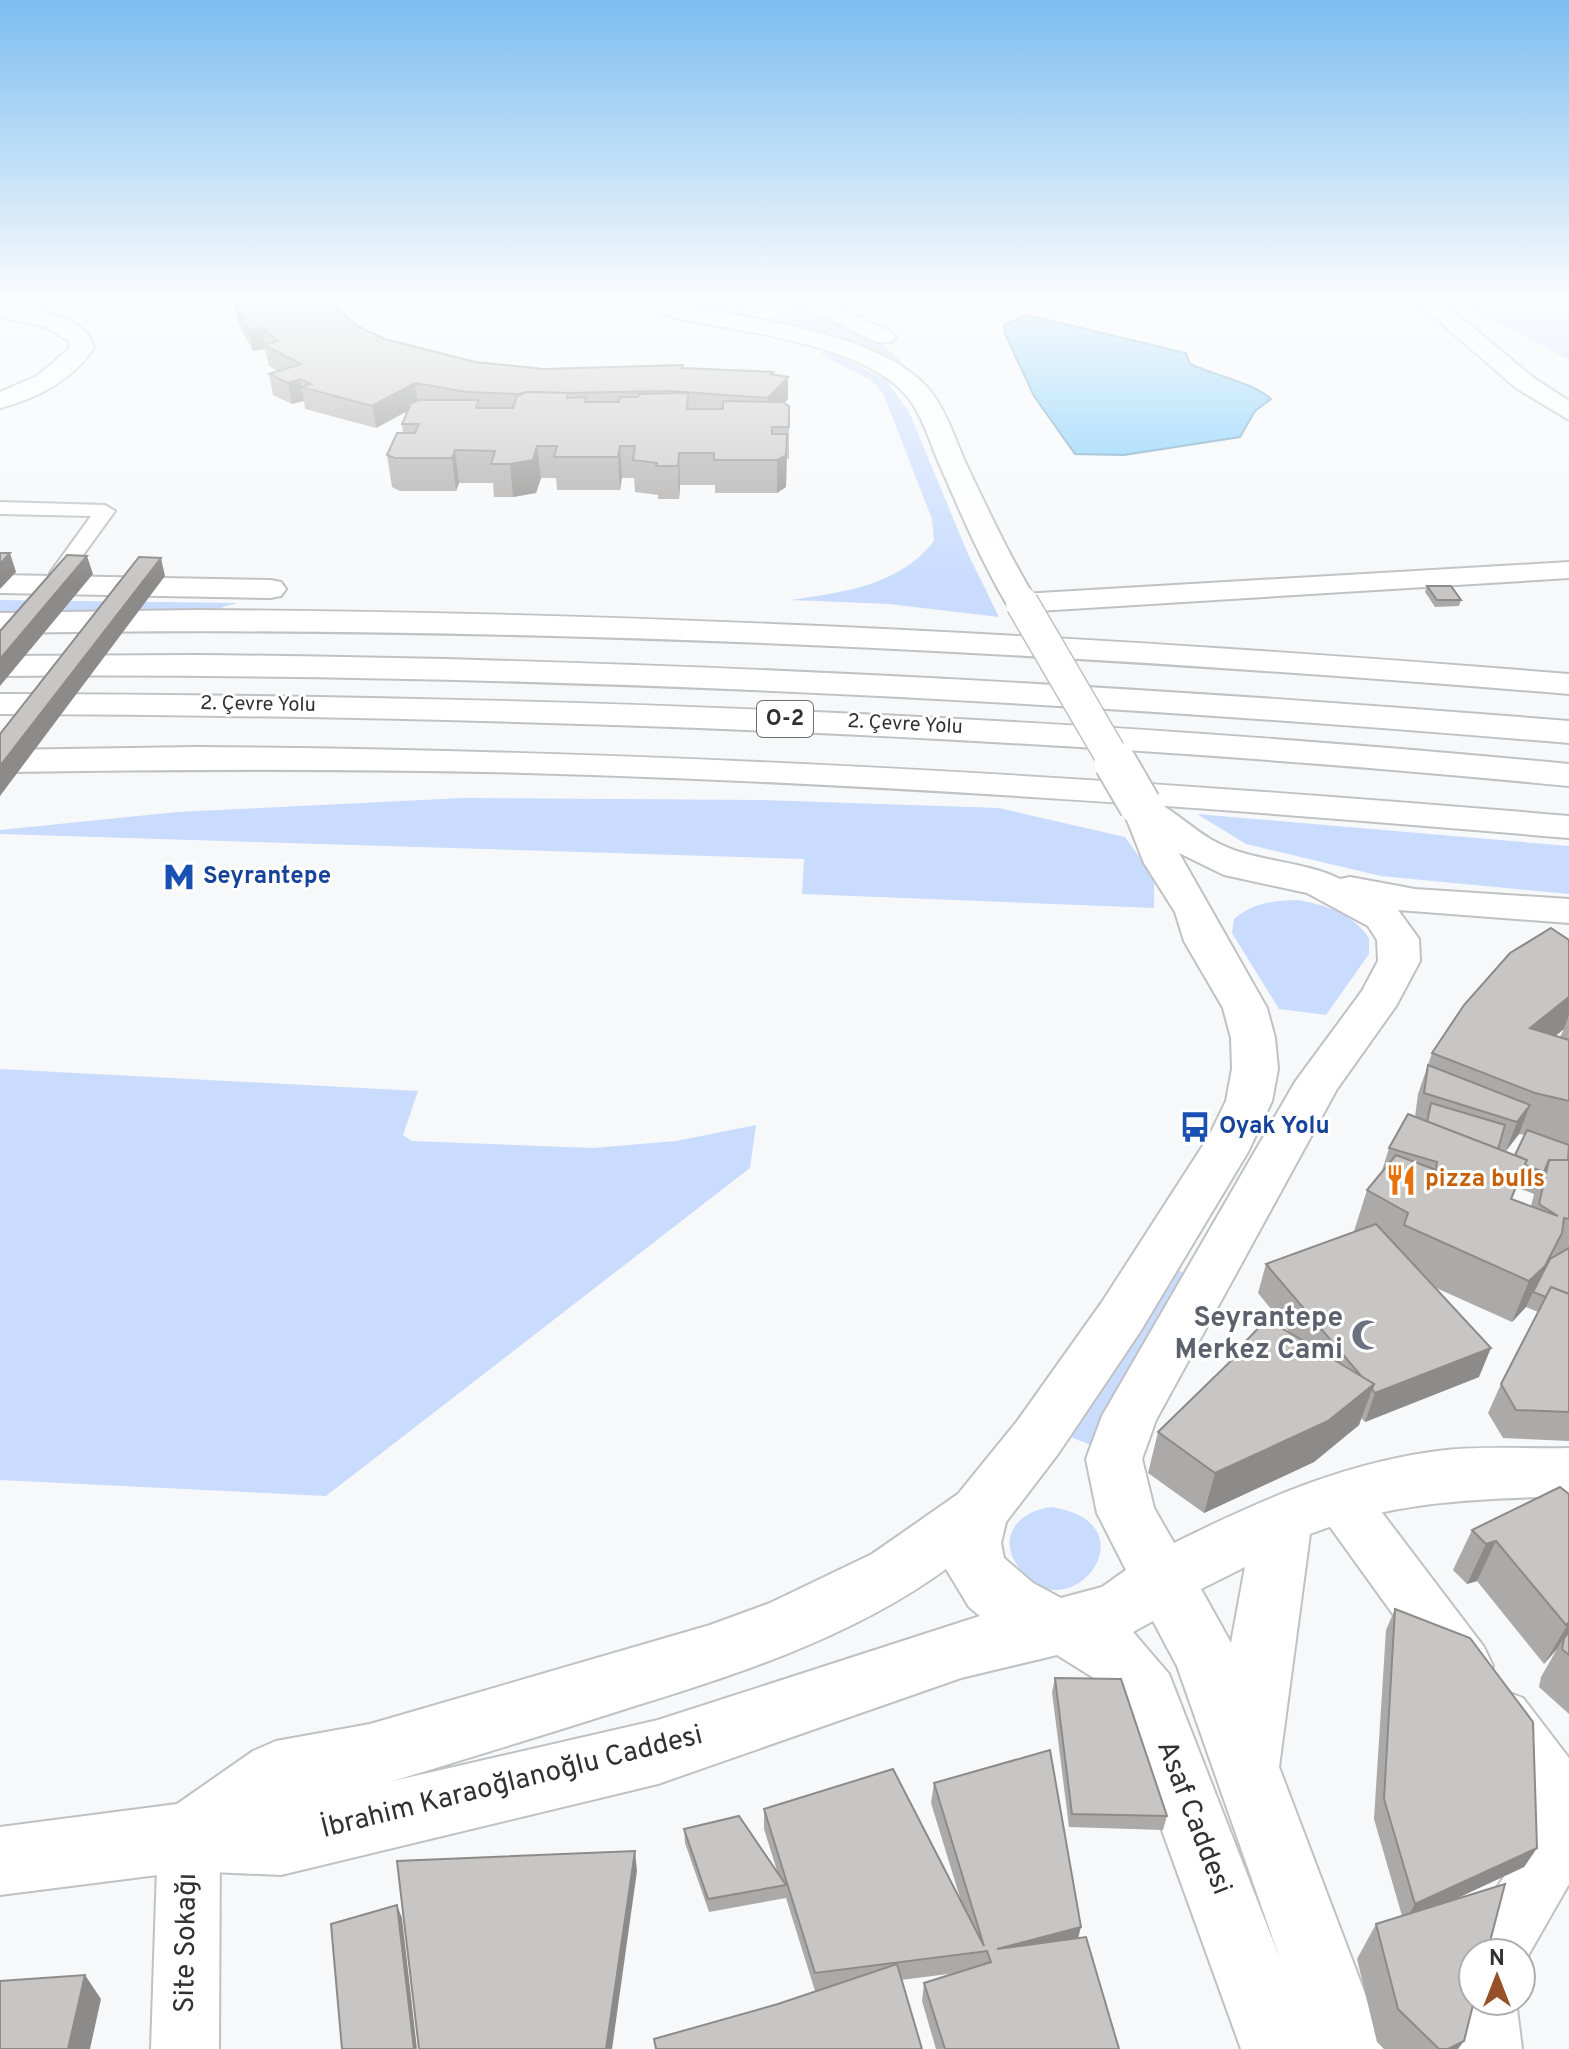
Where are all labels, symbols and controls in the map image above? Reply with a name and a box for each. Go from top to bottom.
street label: 2. Çevre Yolu [200,691,316,719]
road number: O-2 [757,701,813,737]
street label: 2. Çevre Yolu [846,709,964,741]
metro station icon: Seyrantepe [162,860,196,894]
place label: Seyrantepe [203,862,331,892]
bus stop icon: Oyak Yolu [1178,1110,1212,1144]
place label: Oyak Yolu [1219,1112,1330,1142]
restaurant icon: pizza bulls [1384,1163,1418,1197]
place label: pizza bulls [1425,1165,1545,1195]
place label: Seyrantepe Merkez Cami [1174,1301,1343,1369]
mosque icon: Seyrantepe Merkez Cami [1350,1318,1384,1352]
street label: İbrahim Karaoğlanoğlu Caddesi [317,1717,707,1848]
street label: Asaf Caddesi [1147,1736,1239,1900]
street label: Site Sokağı [168,1873,206,2013]
north arrow [1457,1937,1537,2017]
text: N [1489,1946,1505,1973]

